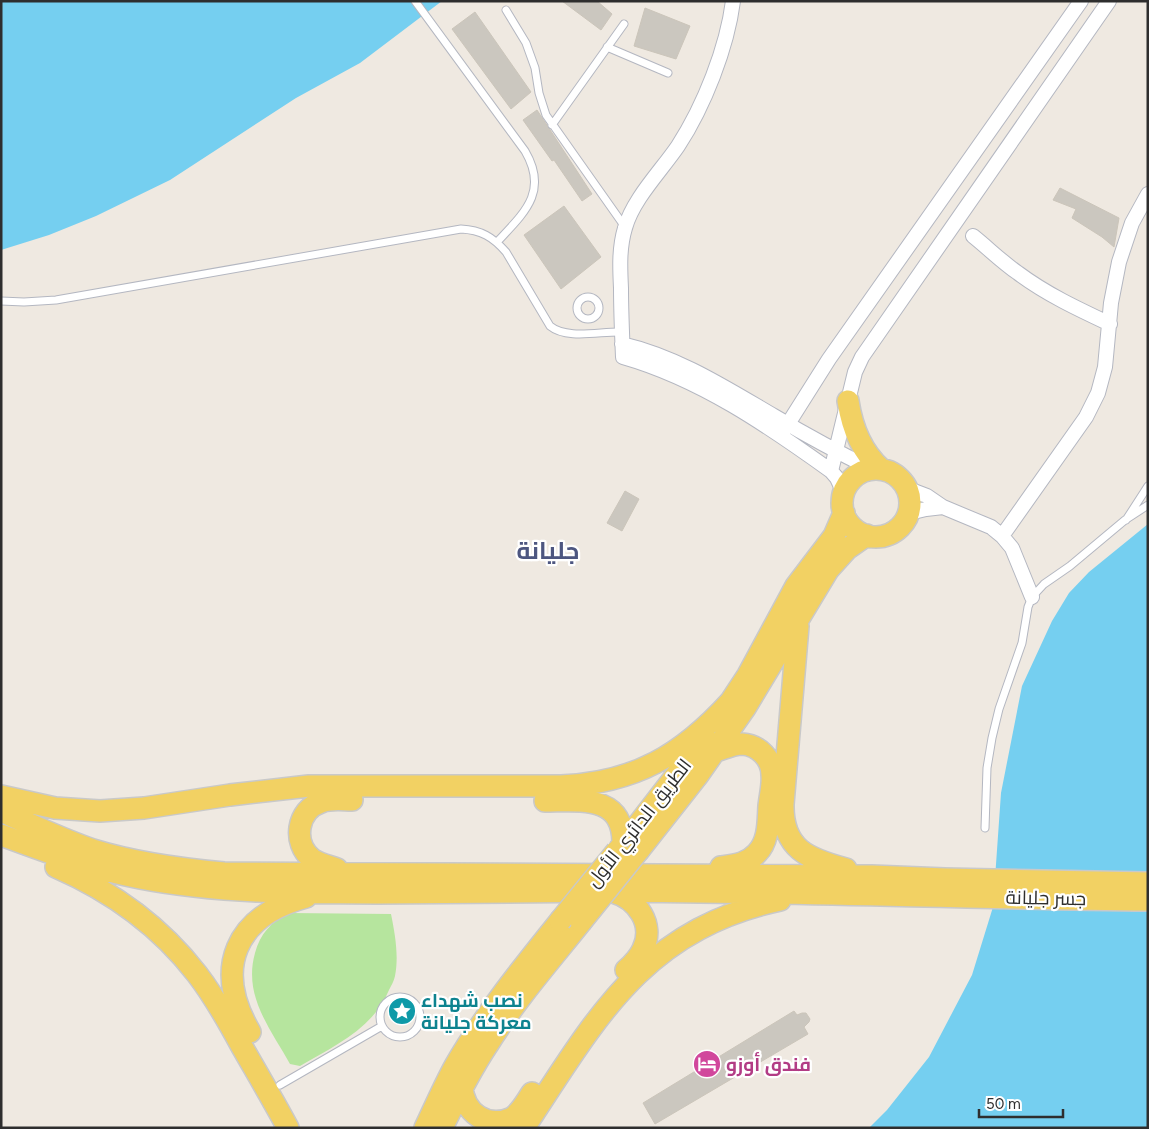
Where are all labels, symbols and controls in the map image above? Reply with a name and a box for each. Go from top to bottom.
district label: جليانة [517,536,579,565]
street label: الطريق الدائري الأول [582,754,699,894]
street label: جسر جليانة [1006,886,1086,910]
place label: نصب شهداء معركة جليانة [421,989,532,1034]
place icon: نصب شهداء معركة جليانة [387,996,417,1026]
hotel icon: فندق أوزو [692,1049,722,1079]
place label: فندق أوزو [726,1051,811,1077]
scale bar [979,1086,1063,1118]
text: 50 m [986,1095,1021,1113]

